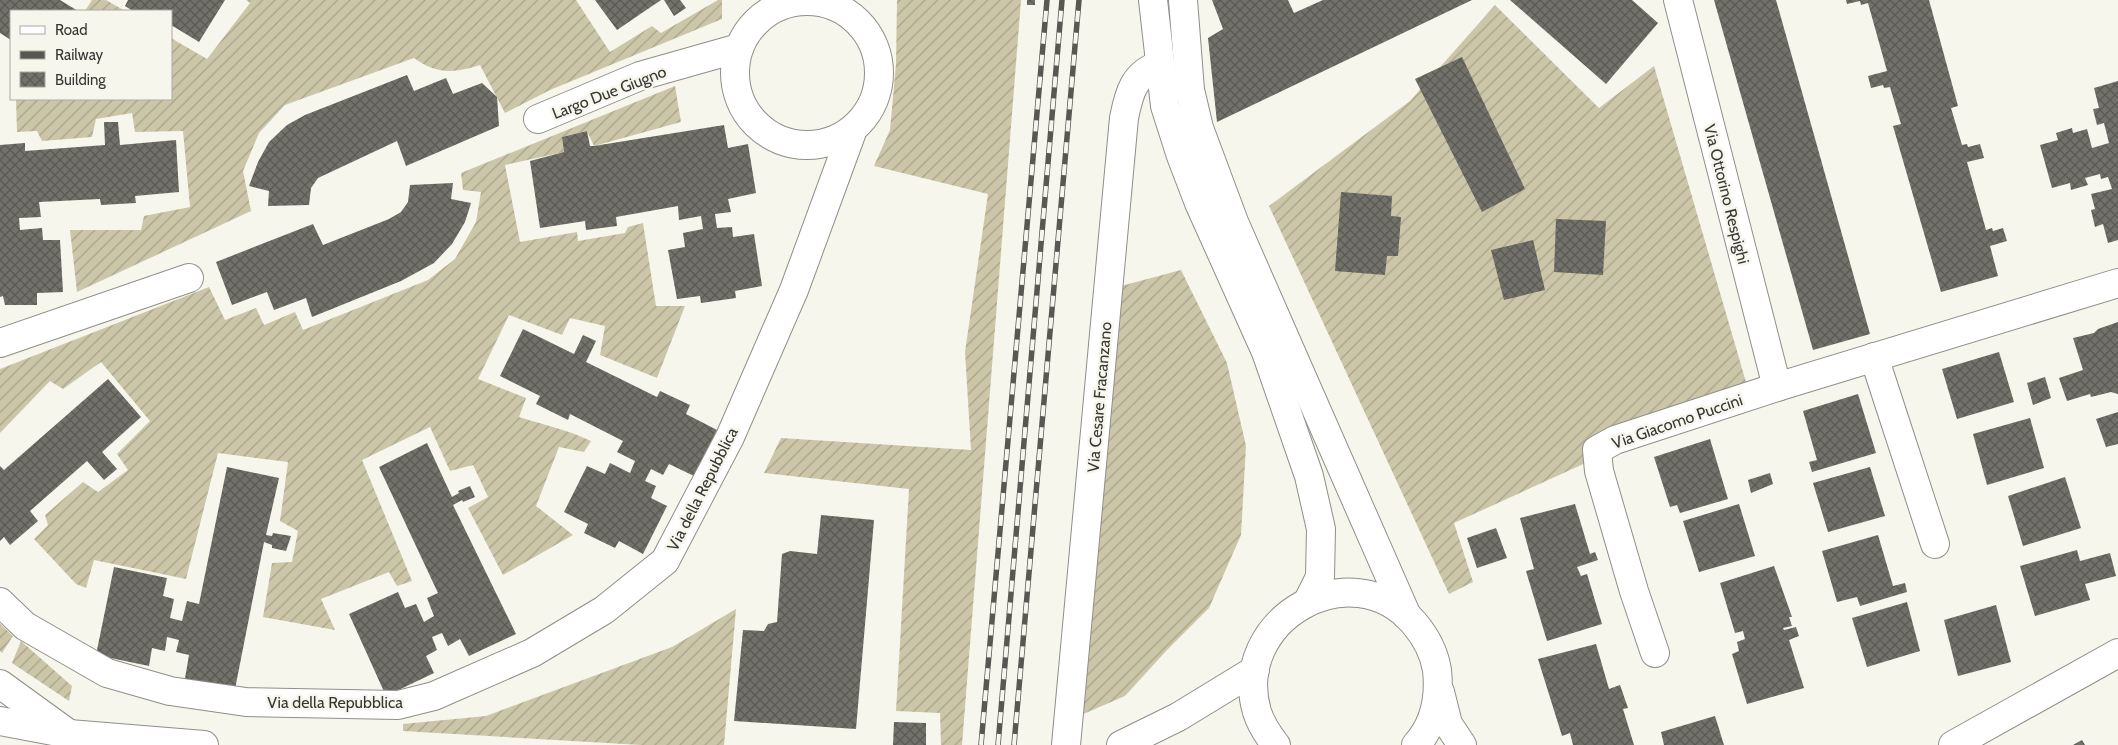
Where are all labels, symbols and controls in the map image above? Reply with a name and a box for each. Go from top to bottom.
legend [10,10,172,100]
text: Road [55,21,88,39]
text: Railway [55,46,104,64]
street label: Largo Due Giugno [549,62,669,123]
text: Building [55,71,106,89]
street label: Via Ottorino Respighi [1700,122,1753,266]
street label: Via Cesare Fracanzano [1083,321,1116,473]
street label: Via Giacomo Puccini [1609,390,1745,453]
street label: Via della Repubblica [663,424,742,554]
street label: Via della Repubblica [267,693,403,712]

